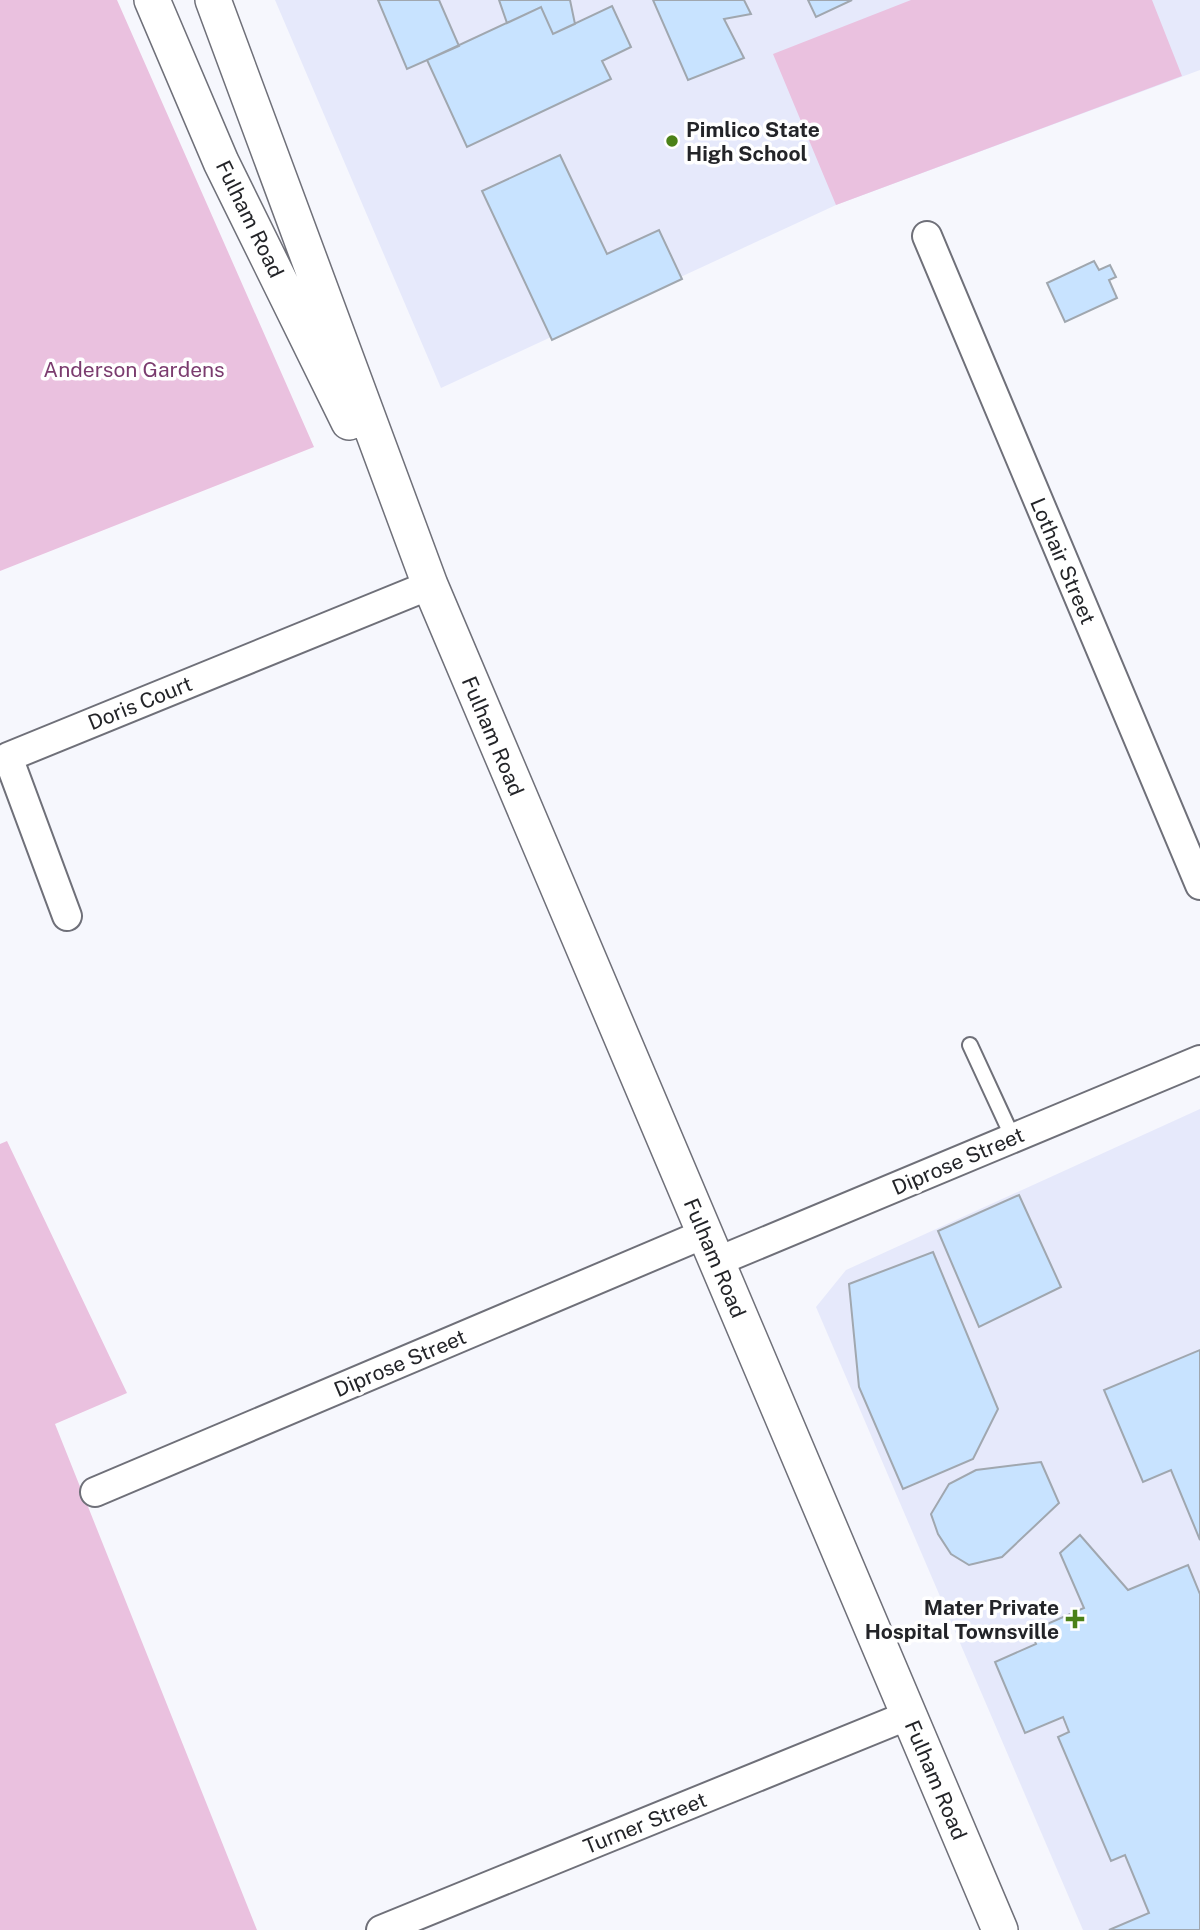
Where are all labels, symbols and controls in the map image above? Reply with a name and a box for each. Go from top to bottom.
place label: Pimlico State High School [686,117,820,166]
marker: Pimlico State High School [664,133,680,149]
street label: Fulham Road [211,156,289,282]
park label: Anderson Gardens [43,357,225,382]
street label: Lothair Street [1025,494,1101,628]
street label: Doris Court [84,671,196,735]
street label: Fulham Road [457,672,529,800]
street label: Diprose Street [888,1122,1028,1200]
street label: Fulham Road [679,1194,751,1322]
street label: Diprose Street [330,1324,470,1402]
place label: Mater Private Hospital Townsville [865,1595,1059,1644]
marker: Mater Private Hospital Townsville [1065,1609,1085,1629]
street label: Fulham Road [900,1716,972,1844]
street label: Turner Street [580,1787,710,1859]

